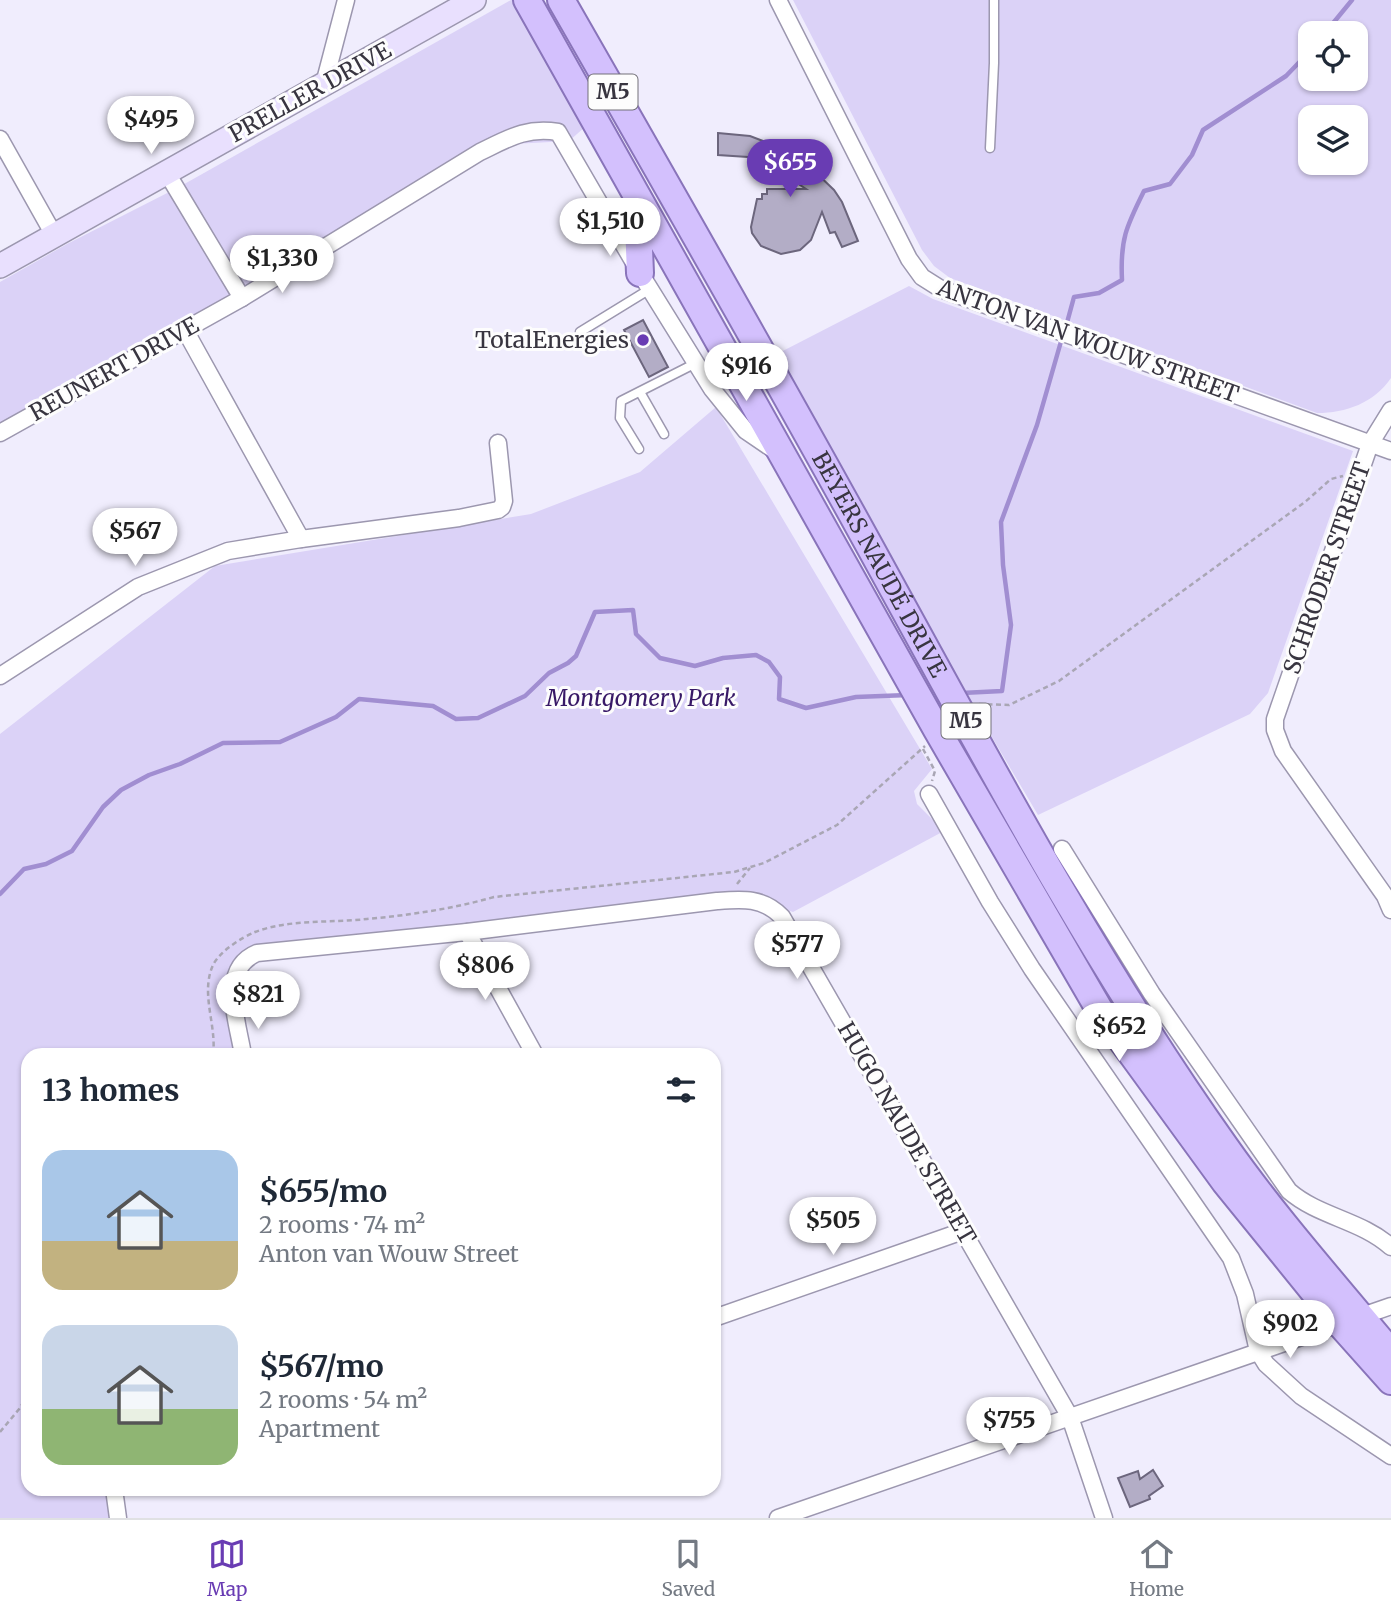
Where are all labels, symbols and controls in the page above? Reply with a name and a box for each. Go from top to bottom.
map controls [1298,21,1368,175]
button: locate [1298,21,1368,91]
street label: PRELLER DRIVE [223,35,396,148]
road number: M5 [588,74,638,110]
pin: $495 [110,96,192,156]
text: $495 [123,104,179,133]
button: layers [1298,105,1368,175]
pin: $655 [749,140,831,199]
text: $655 [763,147,817,176]
pin: $1,510 [553,198,667,258]
text: $1,510 [576,206,644,235]
pin: $1,330 [225,236,339,295]
text: $1,330 [246,243,318,272]
street label: ANTON VAN WOUW STREET [932,272,1243,409]
street label: REUNERT DRIVE [24,310,204,427]
place label: TotalEnergies [475,325,629,354]
marker: TotalEnergies [635,332,651,348]
pin: $916 [705,344,787,403]
text: $916 [720,351,772,380]
street label: BEYERS NAUDÉ DRIVE [806,446,954,682]
street label: SCHRODER STREET [1277,458,1376,678]
pin: $567 [94,508,176,568]
text: $567 [108,516,162,545]
park label: Montgomery Park [545,683,736,712]
road number: M5 [942,704,990,738]
pin: $577 [756,922,838,981]
text: $577 [770,929,824,958]
pin: $806 [444,942,526,1002]
text: $806 [456,950,514,979]
pin: $821 [217,972,299,1031]
text: $821 [232,979,284,1008]
pin: $652 [1078,1004,1160,1063]
text: $652 [1092,1011,1146,1040]
street label: HUGO NAUDE STREET [832,1016,983,1249]
text: 13 homes [42,1071,180,1109]
icon: filters [662,1071,700,1109]
text: $655/mo [259,1172,387,1210]
icon: home [98,1178,182,1262]
pin: $505 [792,1198,874,1257]
text: $505 [805,1205,861,1234]
text: 2 rooms · 74 m² [259,1210,425,1239]
text: Anton van Wouw Street [259,1239,519,1268]
pin: $902 [1249,1300,1331,1360]
text: $902 [1262,1308,1318,1337]
text: $567/mo [259,1347,384,1385]
icon: home [98,1353,182,1437]
text: 2 rooms · 54 m² [259,1385,427,1414]
pin: $755 [968,1398,1050,1457]
text: $755 [982,1405,1036,1434]
text: Apartment [259,1414,380,1443]
tab: Map [207,1535,247,1601]
tab: Saved [661,1535,715,1601]
tab: Home [1129,1535,1184,1601]

